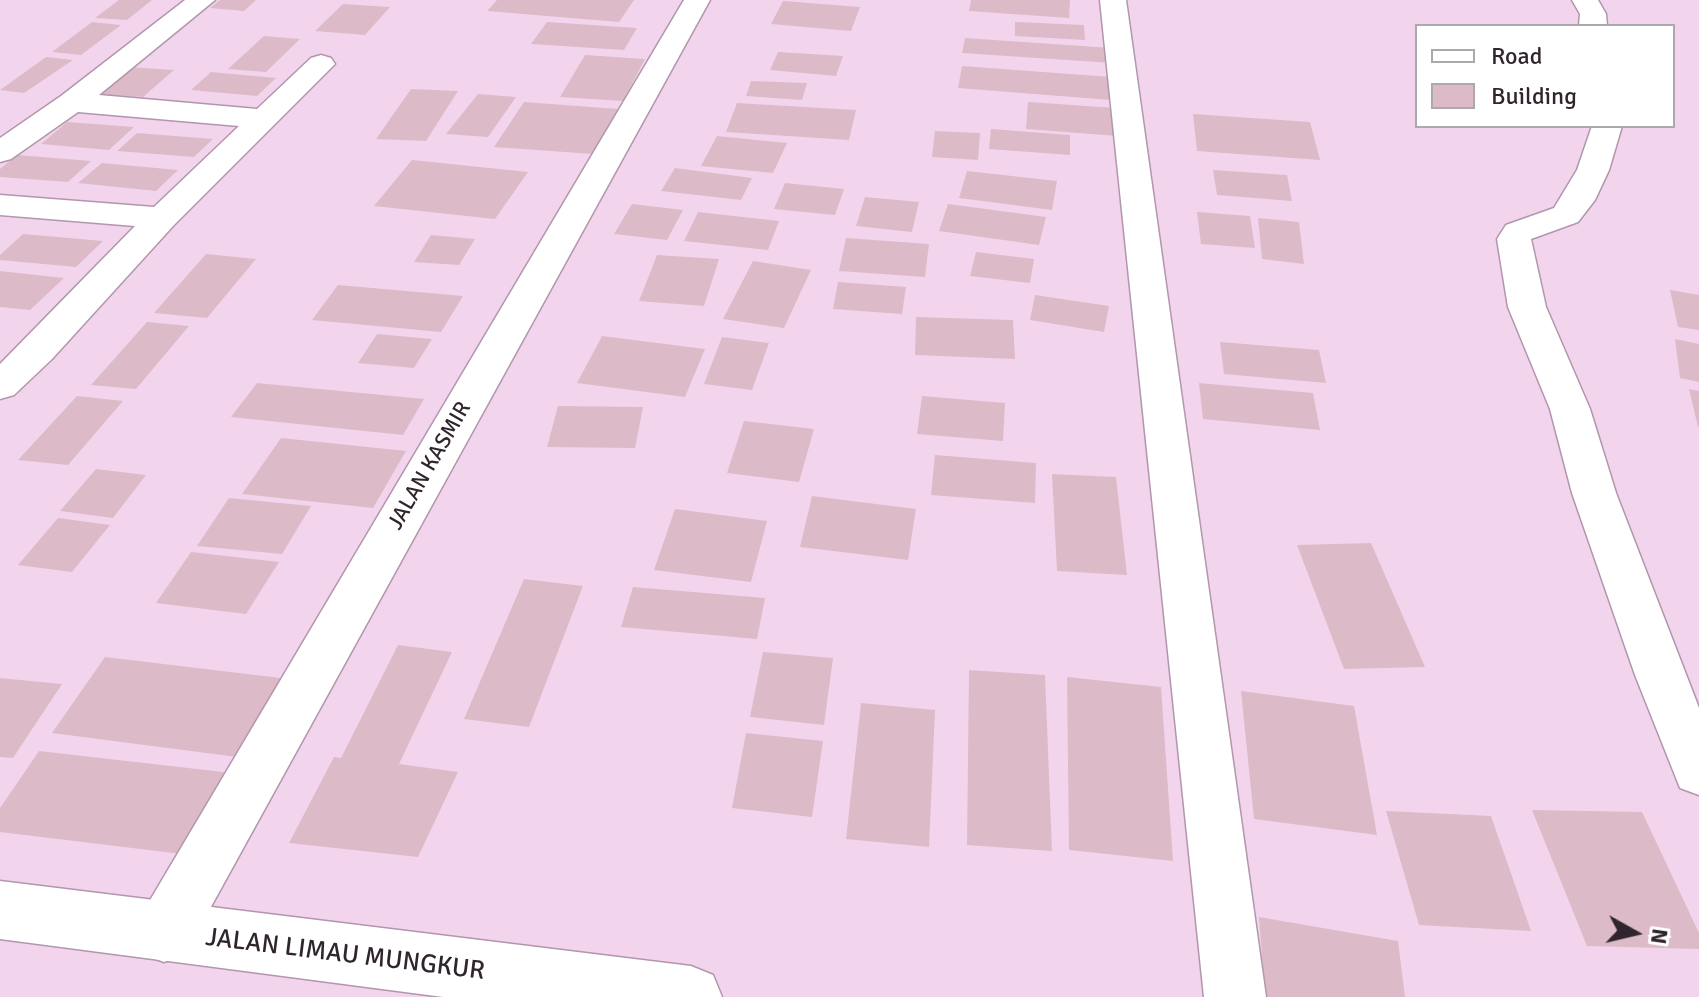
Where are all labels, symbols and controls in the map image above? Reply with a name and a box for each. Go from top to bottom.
legend [1415,24,1675,128]
text: Road [1491,41,1542,71]
text: Building [1491,81,1577,111]
street label: JALAN KASMIR [383,397,477,535]
north arrow [1595,893,1675,973]
street label: JALAN LIMAU MUNGKUR [204,922,486,988]
text: N [1645,927,1674,946]

